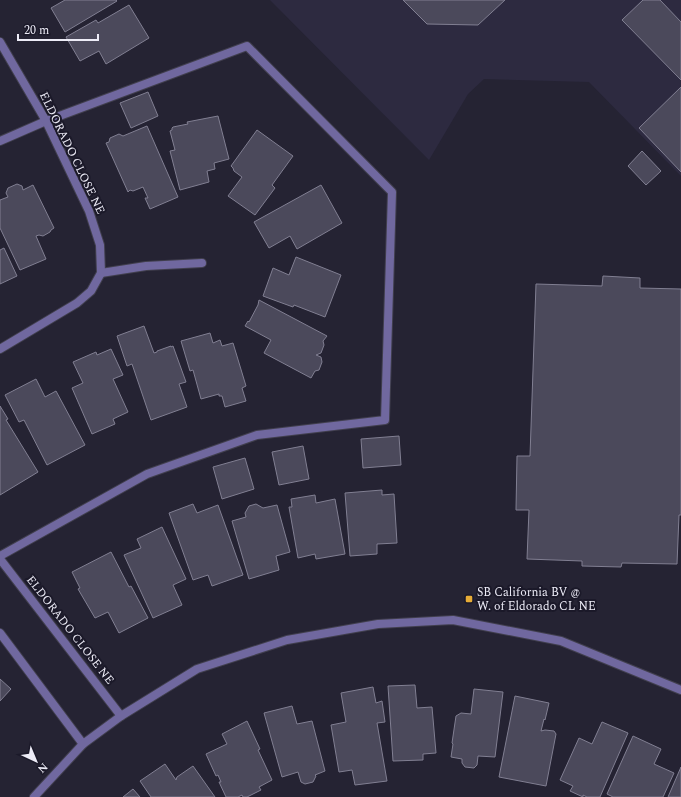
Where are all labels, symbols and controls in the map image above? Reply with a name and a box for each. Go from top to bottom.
scale bar [18,16,98,42]
text: 20 m [24,21,49,40]
street label: ELDORADO CLOSE NE [34,89,110,217]
street label: ELDORADO CLOSE NE [21,571,119,689]
place label: SB California BV @ W. of Eldorado CL NE [477,583,596,616]
marker: SB California BV @ W. of Eldorado CL NE [464,594,474,604]
north arrow [16,741,56,781]
text: N [33,759,52,777]

